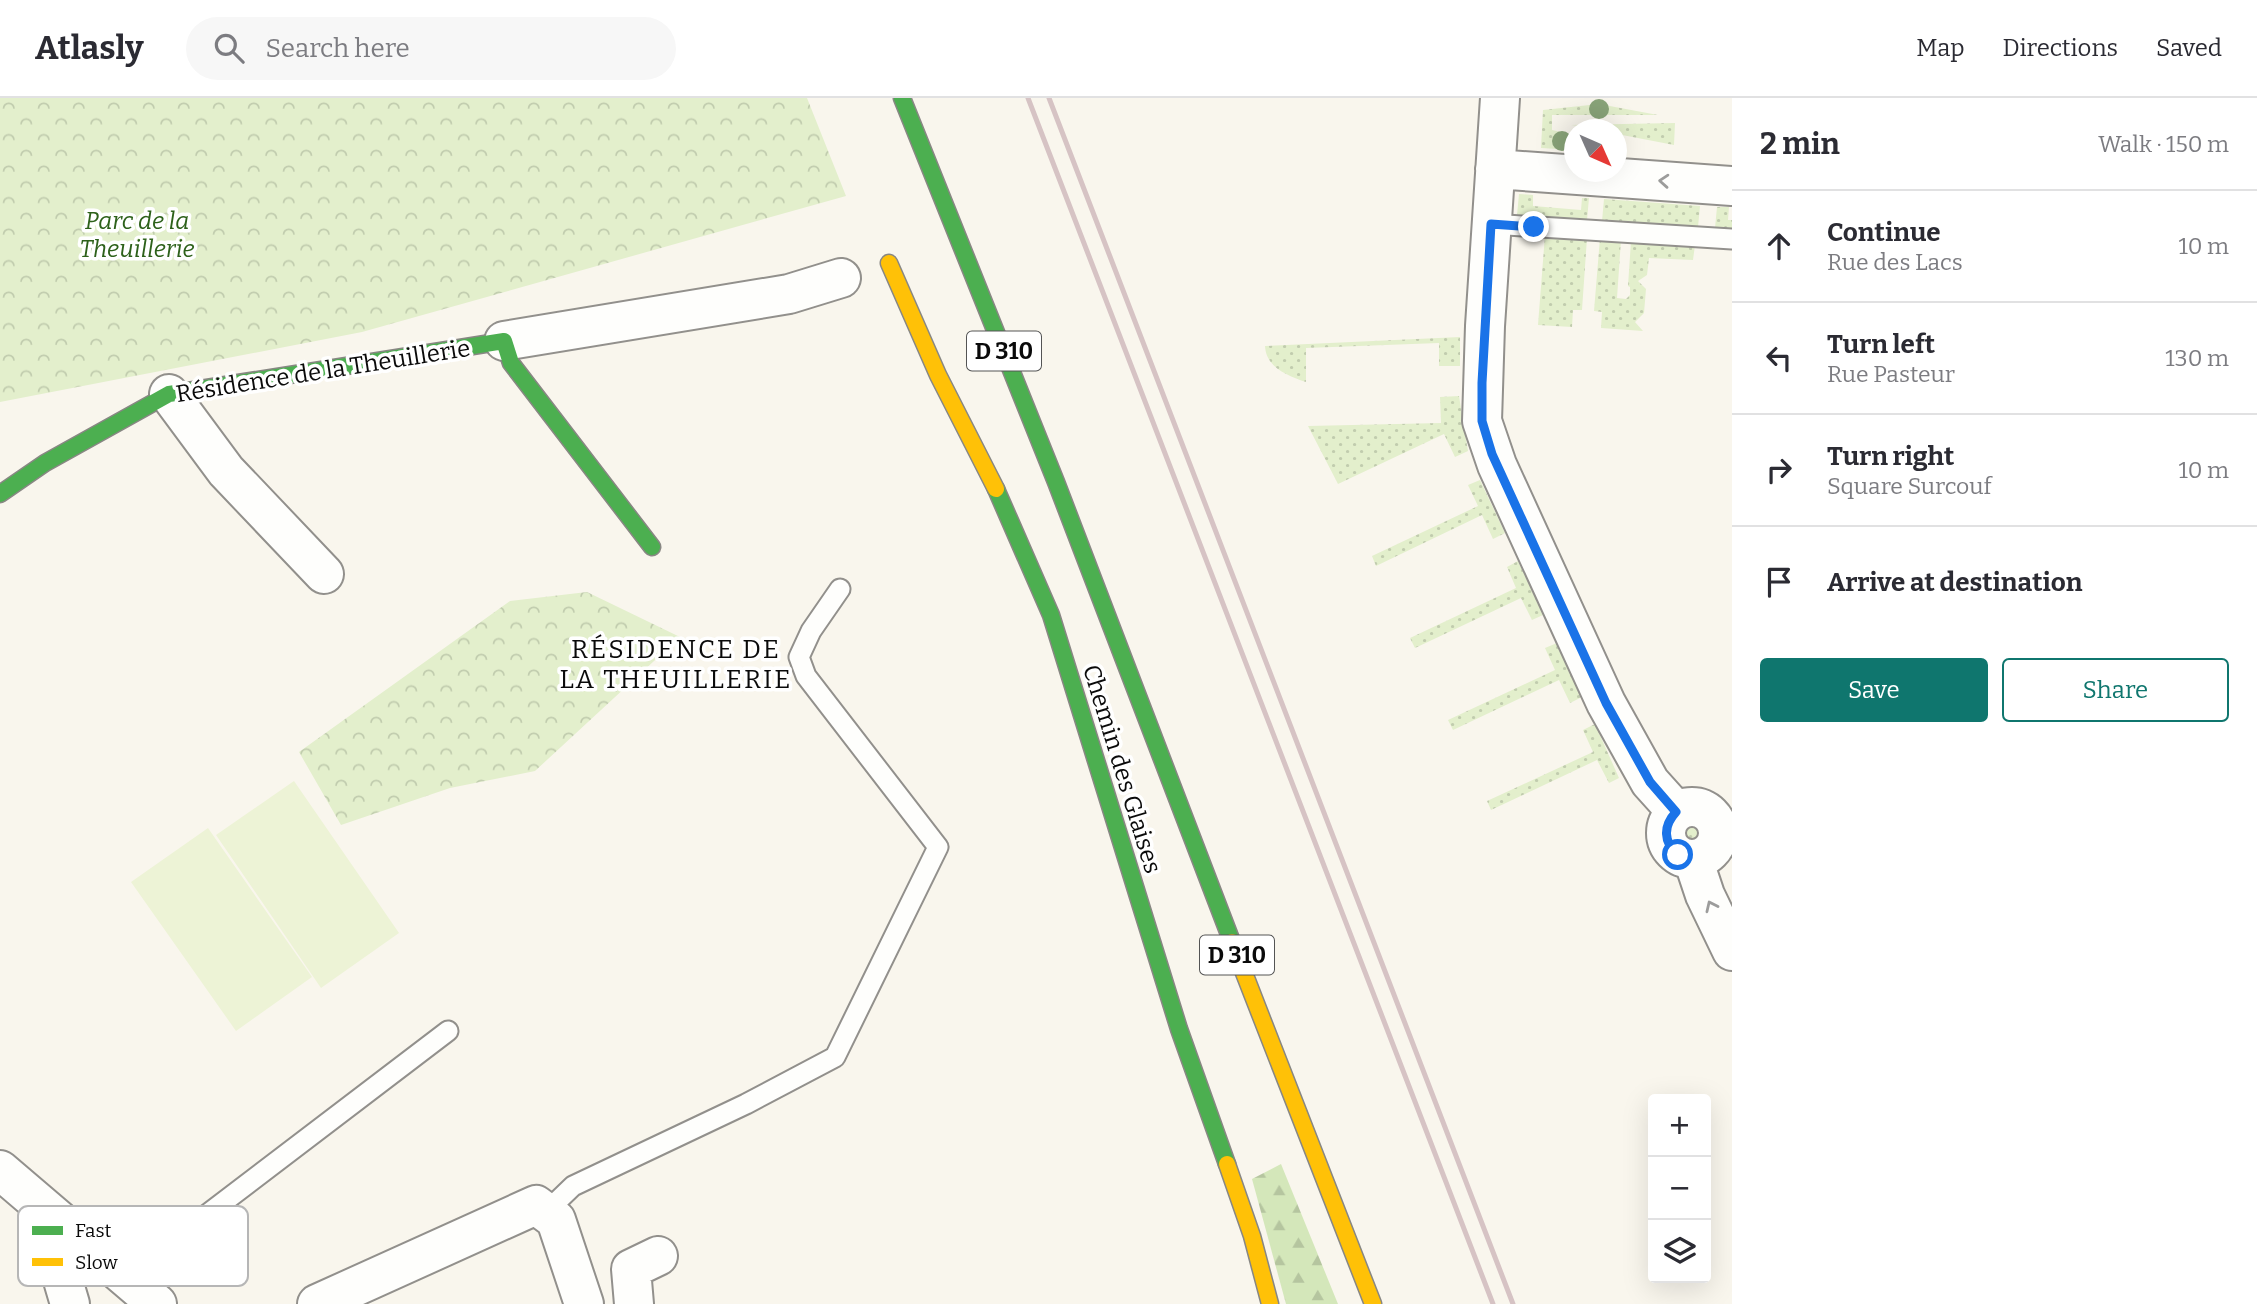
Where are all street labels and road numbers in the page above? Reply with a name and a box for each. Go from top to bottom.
road number: D 310 [967,332,1041,370]
street label: Résidence de la Theuillerie [174,334,472,408]
street label: Chemin des Glaises [1077,661,1167,877]
road number: D 310 [1200,936,1274,974]

